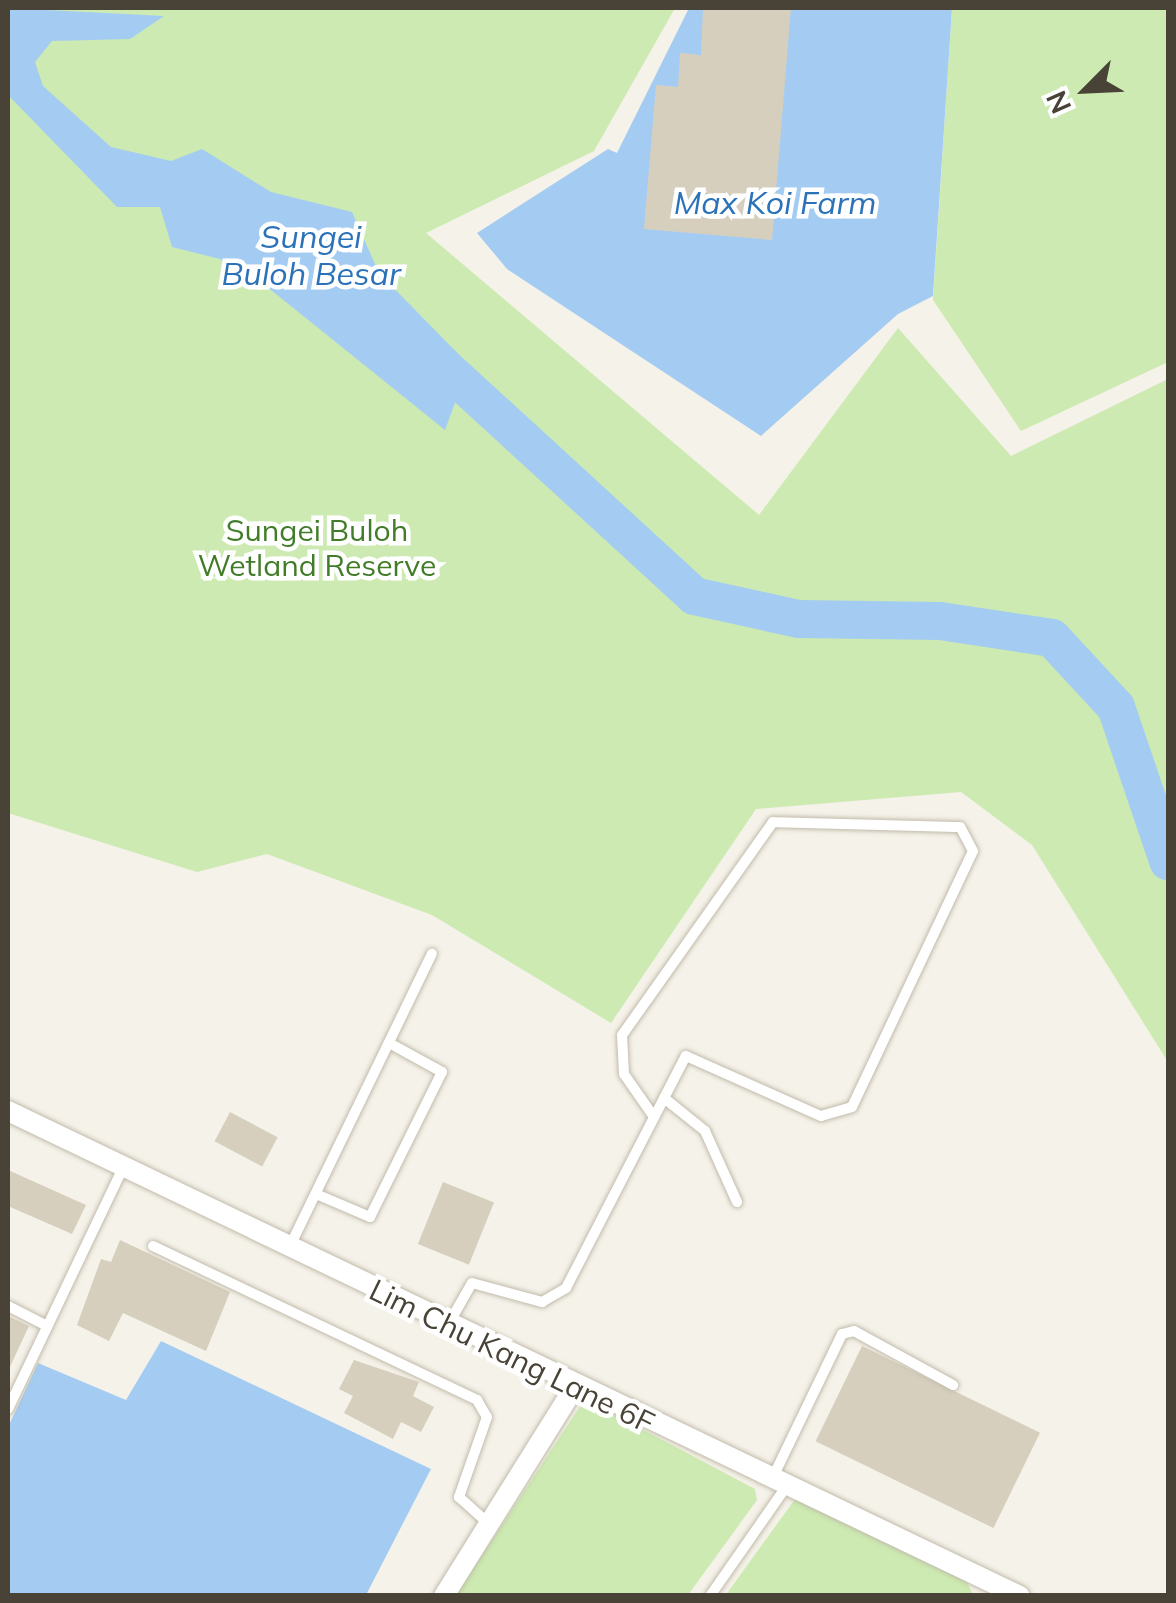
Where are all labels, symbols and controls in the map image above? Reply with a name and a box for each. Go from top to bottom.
north arrow [1036,40,1136,140]
text: N [1038,86,1078,119]
water label: Max Koi Farm [674,183,876,221]
water label: Sungei Buloh Besar [221,218,401,293]
park label: Sungei Buloh Wetland Reserve [198,512,436,582]
street label: Lim Chu Kang Lane 6F [364,1271,660,1441]

